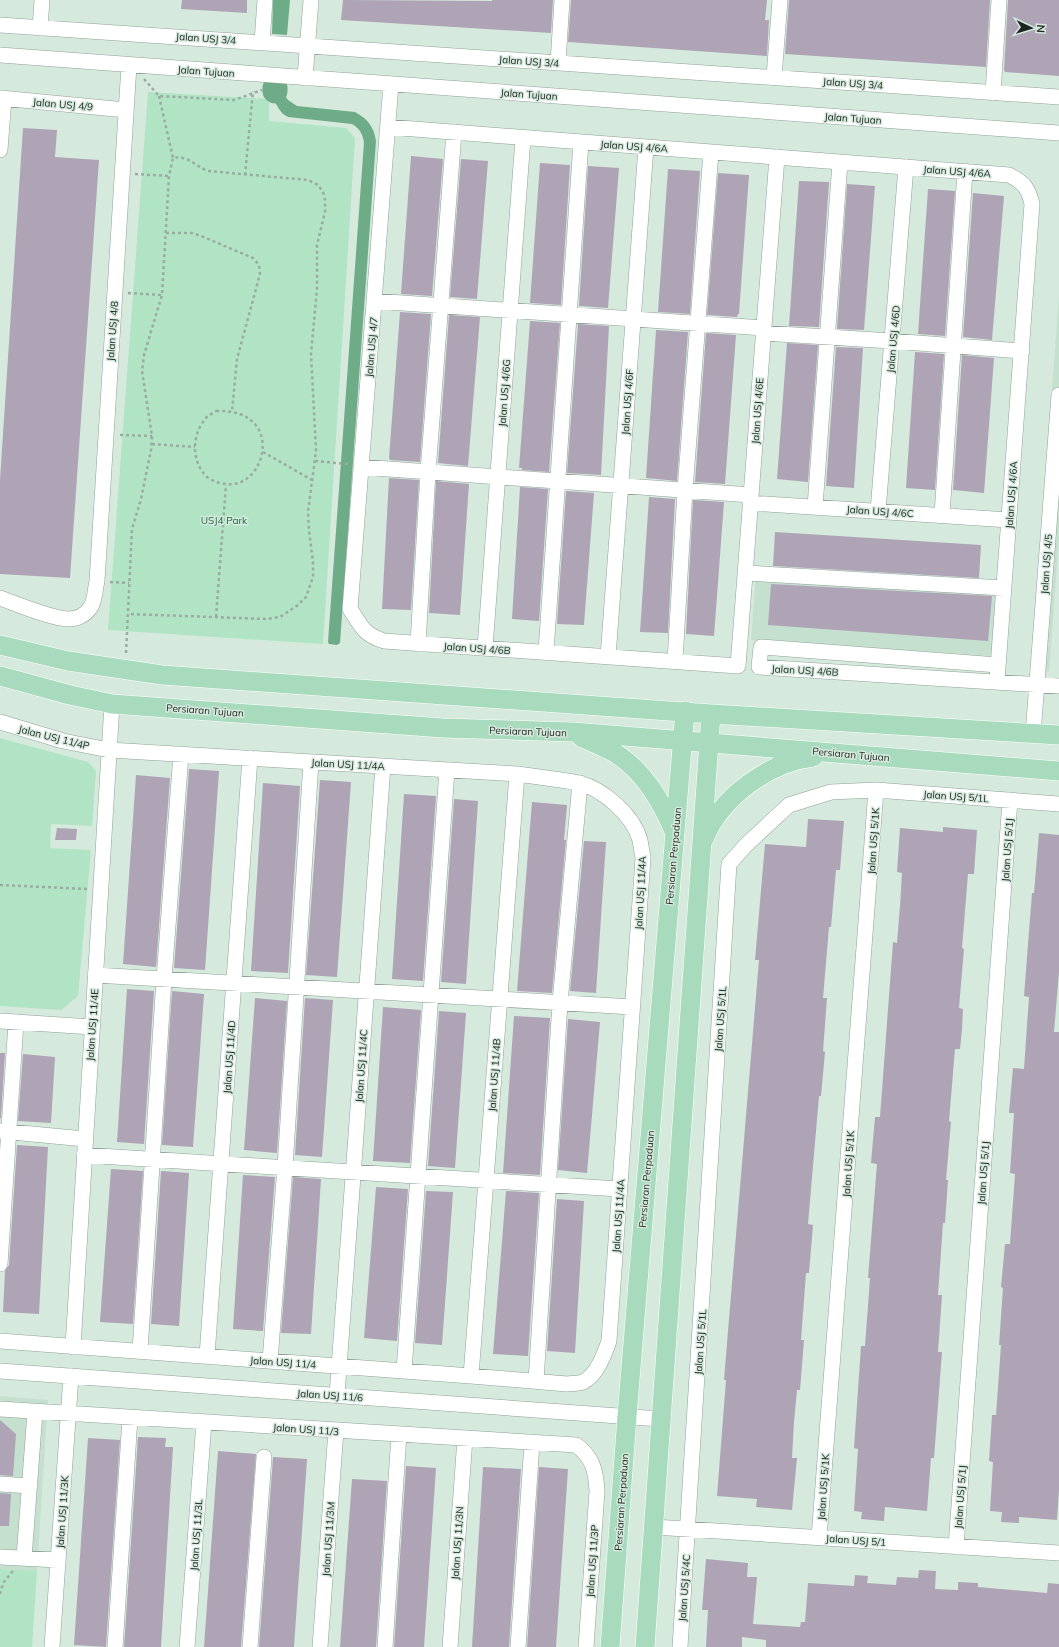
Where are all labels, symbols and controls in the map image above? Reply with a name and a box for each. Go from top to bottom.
north arrow [1011,8,1051,48]
text: N [1034,24,1048,33]
street label: Jalan USJ 3/4 [175,30,237,47]
street label: Jalan USJ 3/4 [498,53,560,70]
street label: Jalan Tujuan [177,63,235,80]
street label: Jalan USJ 3/4 [822,75,884,92]
street label: Jalan Tujuan [500,86,558,103]
street label: Jalan USJ 4/9 [32,95,94,114]
street label: Jalan Tujuan [824,110,882,127]
street label: Jalan USJ 4/6A [600,138,669,155]
street label: Jalan USJ 4/6A [923,163,992,180]
street label: Jalan USJ 4/8 [104,300,121,362]
street label: Jalan USJ 4/6D [884,305,903,373]
street label: Jalan USJ 4/7 [362,316,381,378]
street label: Jalan USJ 4/6G [496,359,513,427]
street label: Jalan USJ 4/6F [619,368,636,435]
street label: Jalan USJ 4/6E [749,377,766,445]
street label: Jalan USJ 4/6A [1003,460,1020,529]
street label: Jalan USJ 4/6C [846,503,914,520]
park label: USJ4 Park [201,514,248,527]
street label: Jalan USJ 4/5 [1038,533,1055,595]
street label: Jalan USJ 4/6B [443,640,511,657]
street label: Jalan USJ 4/6B [771,662,839,679]
street label: Persiaran Tujuan [166,701,244,720]
street label: Jalan USJ 11/4P [17,722,91,753]
street label: Persiaran Tujuan [489,724,567,739]
street label: Persiaran Tujuan [812,745,890,764]
street label: Jalan USJ 11/4A [311,756,386,773]
street label: Jalan USJ 5/1L [923,788,990,805]
street label: Persiaran Perpaduan [663,807,684,905]
street label: Jalan USJ 5/1K [865,807,882,875]
street label: Jalan USJ 5/1J [999,818,1016,882]
street label: Jalan USJ 11/4A [632,855,649,930]
street label: Jalan USJ 5/1L [712,985,729,1052]
street label: Jalan USJ 11/4E [83,988,102,1062]
street label: Jalan USJ 11/4D [220,1020,239,1094]
street label: Jalan USJ 11/4C [352,1029,371,1103]
street label: Jalan USJ 11/4B [485,1038,504,1112]
street label: Persiaran Perpaduan [636,1130,657,1228]
street label: Jalan USJ 5/1K [840,1130,857,1198]
street label: Jalan USJ 5/1J [975,1141,992,1205]
street label: Jalan USJ 11/4A [609,1178,628,1253]
street label: Jalan USJ 5/1L [692,1308,709,1375]
street label: Jalan USJ 11/4 [249,1354,317,1371]
street label: Jalan USJ 11/6 [296,1387,364,1404]
street label: Jalan USJ 11/3 [272,1421,340,1438]
street label: Persiaran Perpaduan [612,1453,631,1551]
street label: Jalan USJ 5/1K [815,1453,832,1521]
street label: Jalan USJ 5/1J [952,1465,969,1529]
street label: Jalan USJ 11/3K [53,1475,72,1549]
street label: Jalan USJ 11/3L [188,1498,206,1571]
street label: Jalan USJ 11/3M [319,1501,338,1577]
street label: Jalan USJ 11/3N [448,1506,467,1580]
street label: Jalan USJ 11/3P [583,1524,602,1598]
street label: Jalan USJ 5/1 [825,1532,887,1549]
street label: Jalan USJ 5/4C [676,1554,693,1622]

